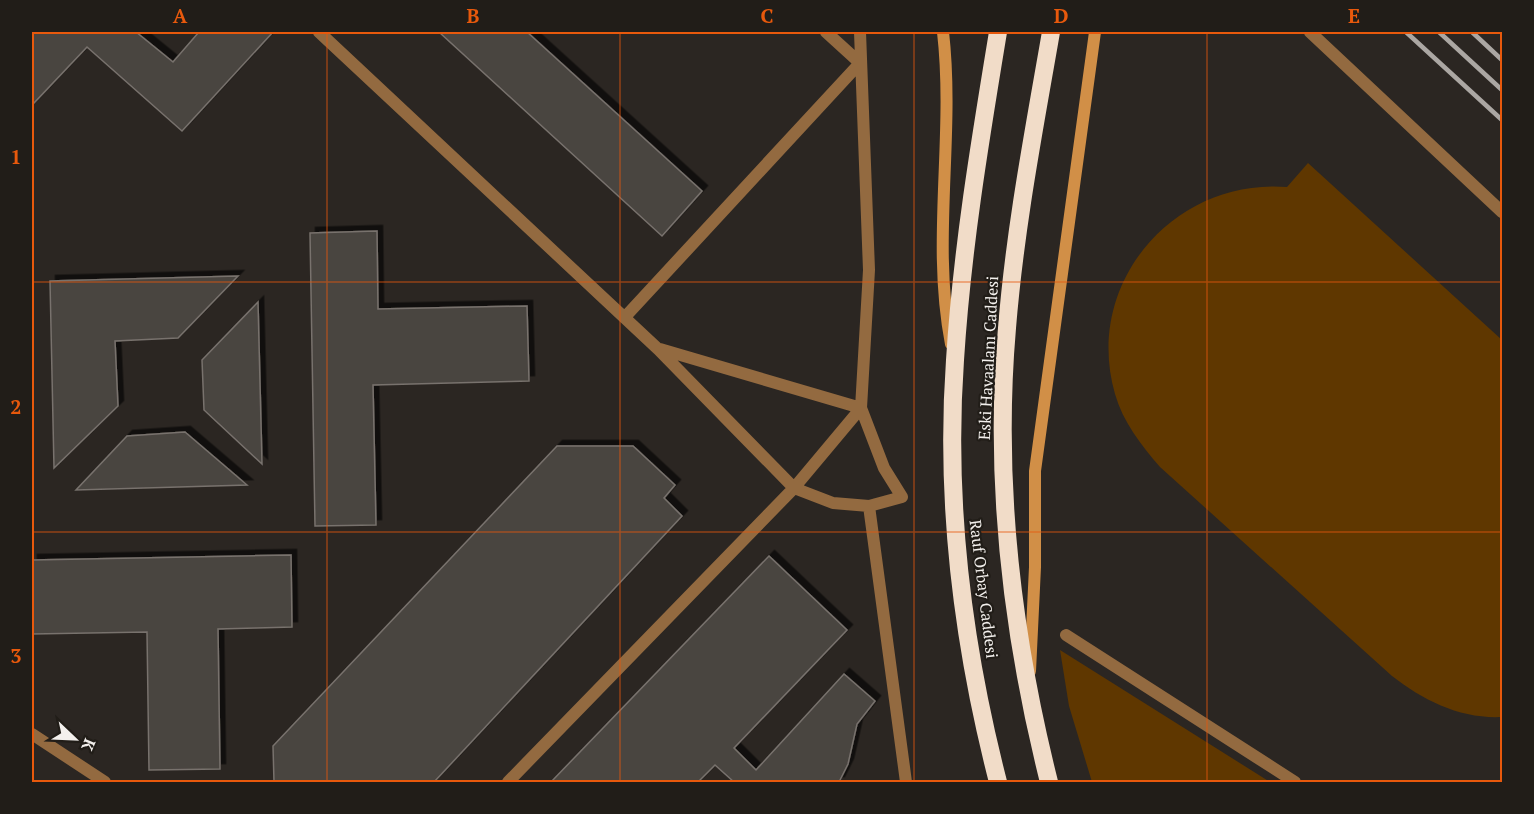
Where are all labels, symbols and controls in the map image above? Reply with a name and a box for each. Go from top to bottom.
text: A [173,2,188,29]
text: B [467,2,480,29]
text: C [760,2,774,29]
text: D [1054,2,1068,29]
text: E [1348,2,1360,29]
text: 1 [10,143,22,170]
street label: Eski Havaalanı Caddesi [973,275,1003,441]
text: 2 [10,393,22,420]
street label: Rauf Orbay Caddesi [965,518,1003,660]
text: 3 [10,642,22,669]
north arrow [45,709,105,769]
text: K [76,735,101,755]

